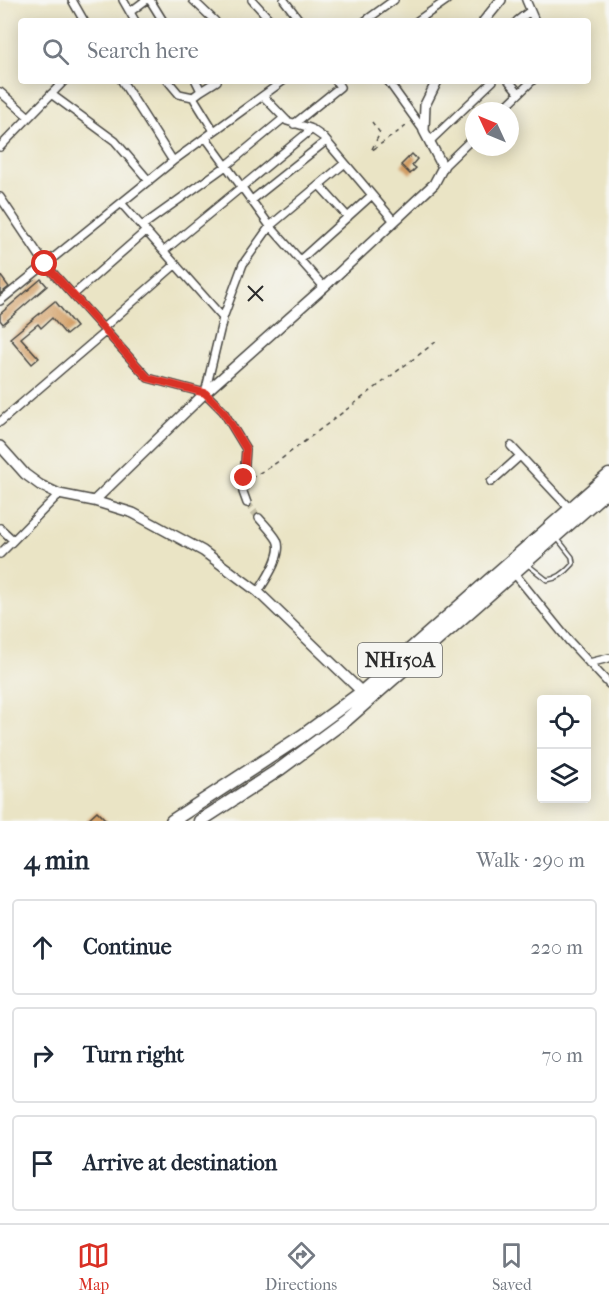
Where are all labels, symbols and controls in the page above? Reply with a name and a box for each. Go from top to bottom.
search box [18,18,591,84]
icon: search [39,35,72,68]
text: Search here [87,38,199,64]
north arrow [465,102,519,156]
route start [31,250,57,276]
route end [230,464,256,490]
road number: NH150A [358,643,442,677]
map controls [537,695,591,803]
button: locate [537,695,591,749]
button: layers [537,749,591,803]
text: 4 min [24,845,89,876]
text: Walk · 290 m [476,849,585,872]
icon: ahead [26,931,59,964]
text: Continue [83,934,172,960]
text: 220 m [530,936,583,959]
icon: right [26,1039,59,1072]
text: Turn right [83,1042,184,1068]
text: 70 m [541,1044,583,1067]
icon: arrive [26,1147,59,1180]
text: Arrive at destination [83,1150,277,1176]
tab: Map [77,1239,110,1294]
tab: Directions [265,1239,337,1294]
tab: Saved [492,1239,532,1294]

